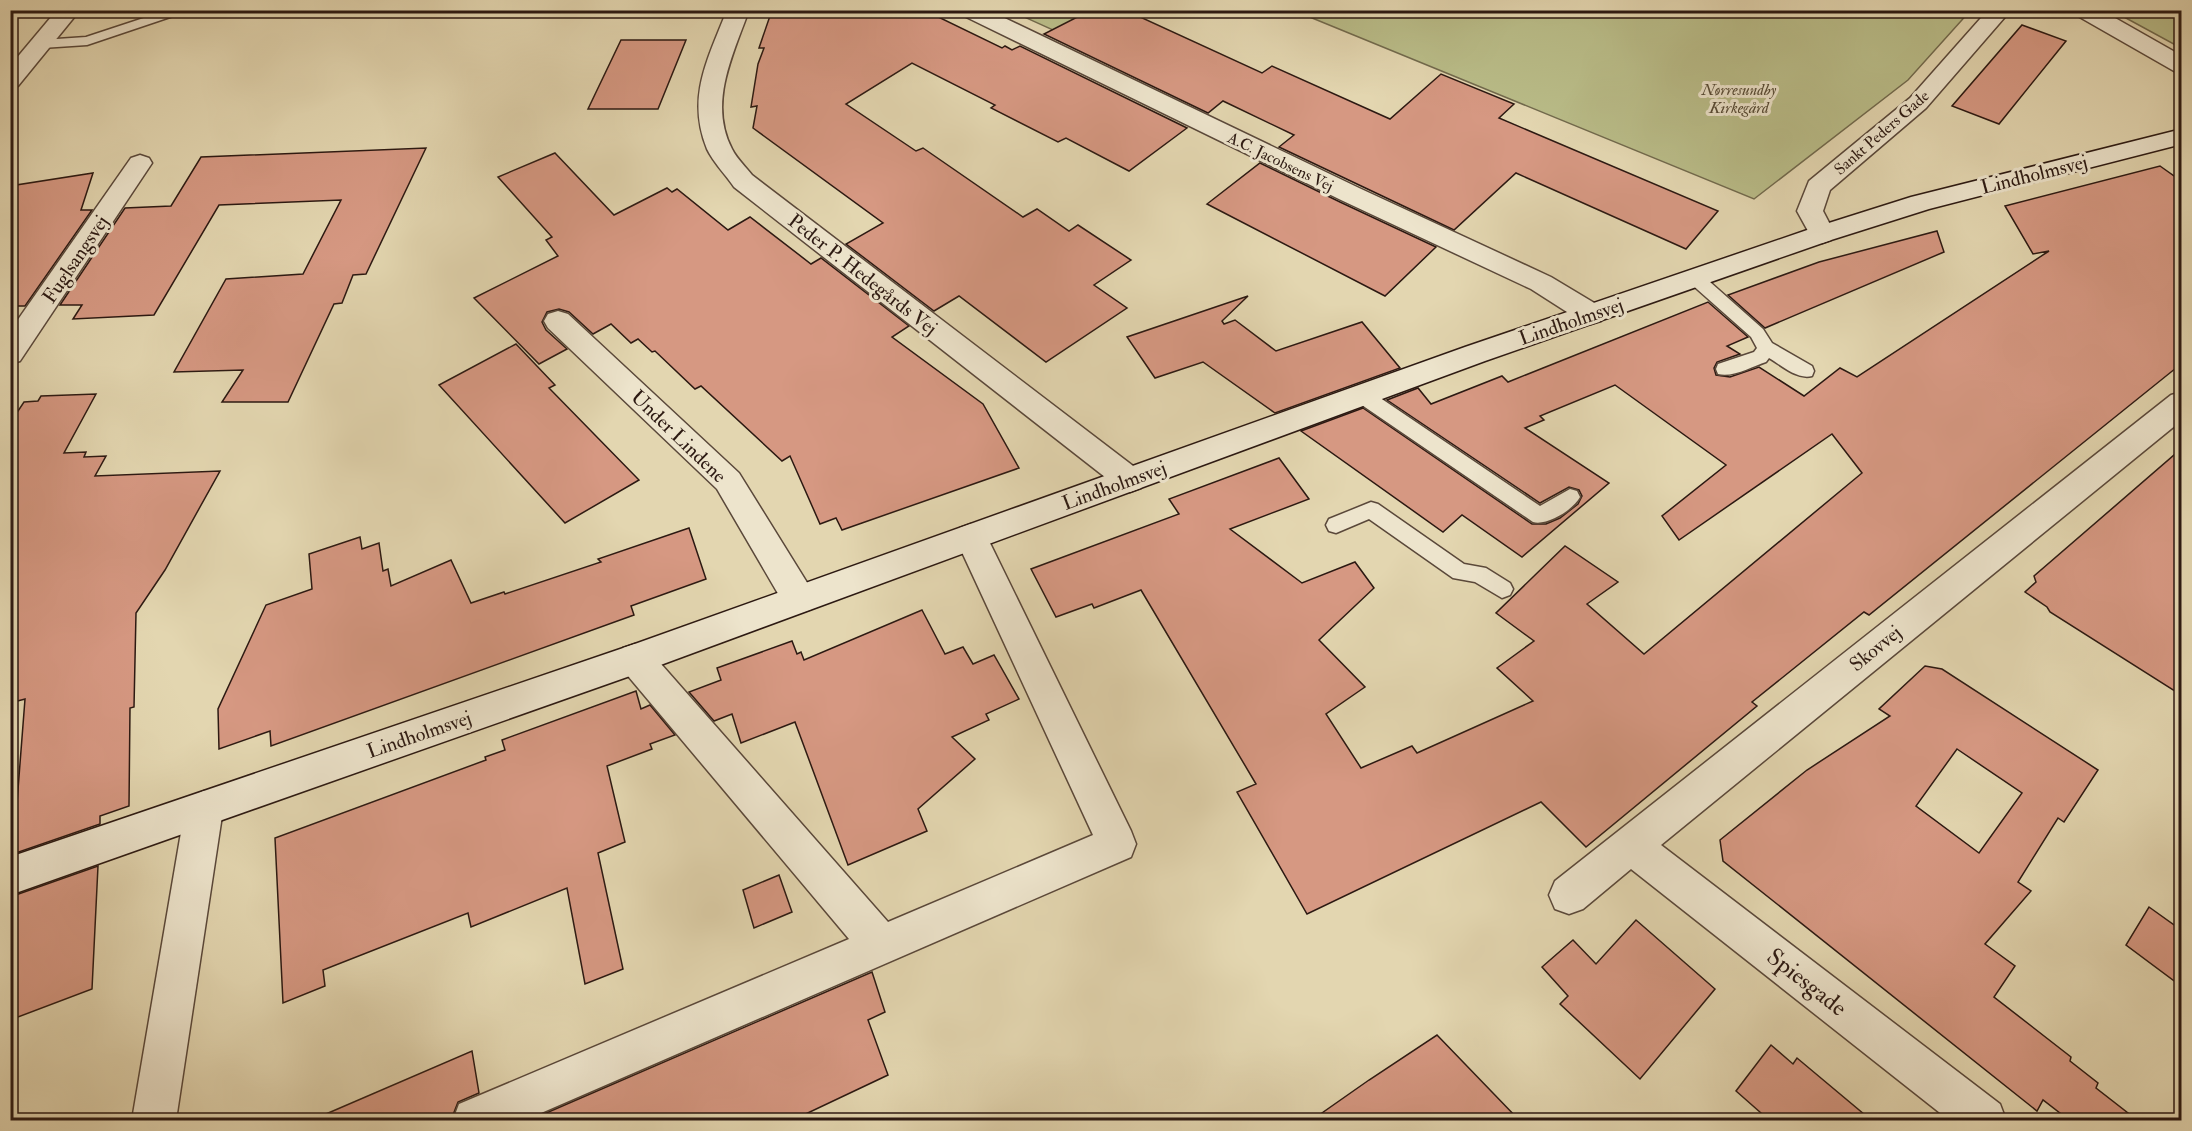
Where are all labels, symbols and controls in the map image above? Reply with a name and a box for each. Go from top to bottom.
park label: Nørresundby Kirkegård [1701,80,1777,118]
street label: Sankt Peders Gade [1830,86,1933,179]
street label: A.C. Jacobsens Vej [1223,127,1337,197]
street label: Lindholmsvej [1978,149,2090,200]
street label: Peder P. Hedegårds Vej [783,208,942,340]
street label: Fuglsangsvej [37,210,114,308]
street label: Lindholmsvej [1516,292,1627,351]
street label: Under Lindene [626,385,732,488]
street label: Lindholmsvej [1059,455,1170,516]
street label: Skovvej [1844,620,1906,677]
street label: Lindholmsvej [364,705,475,764]
street label: Spiesgade [1760,941,1853,1023]

